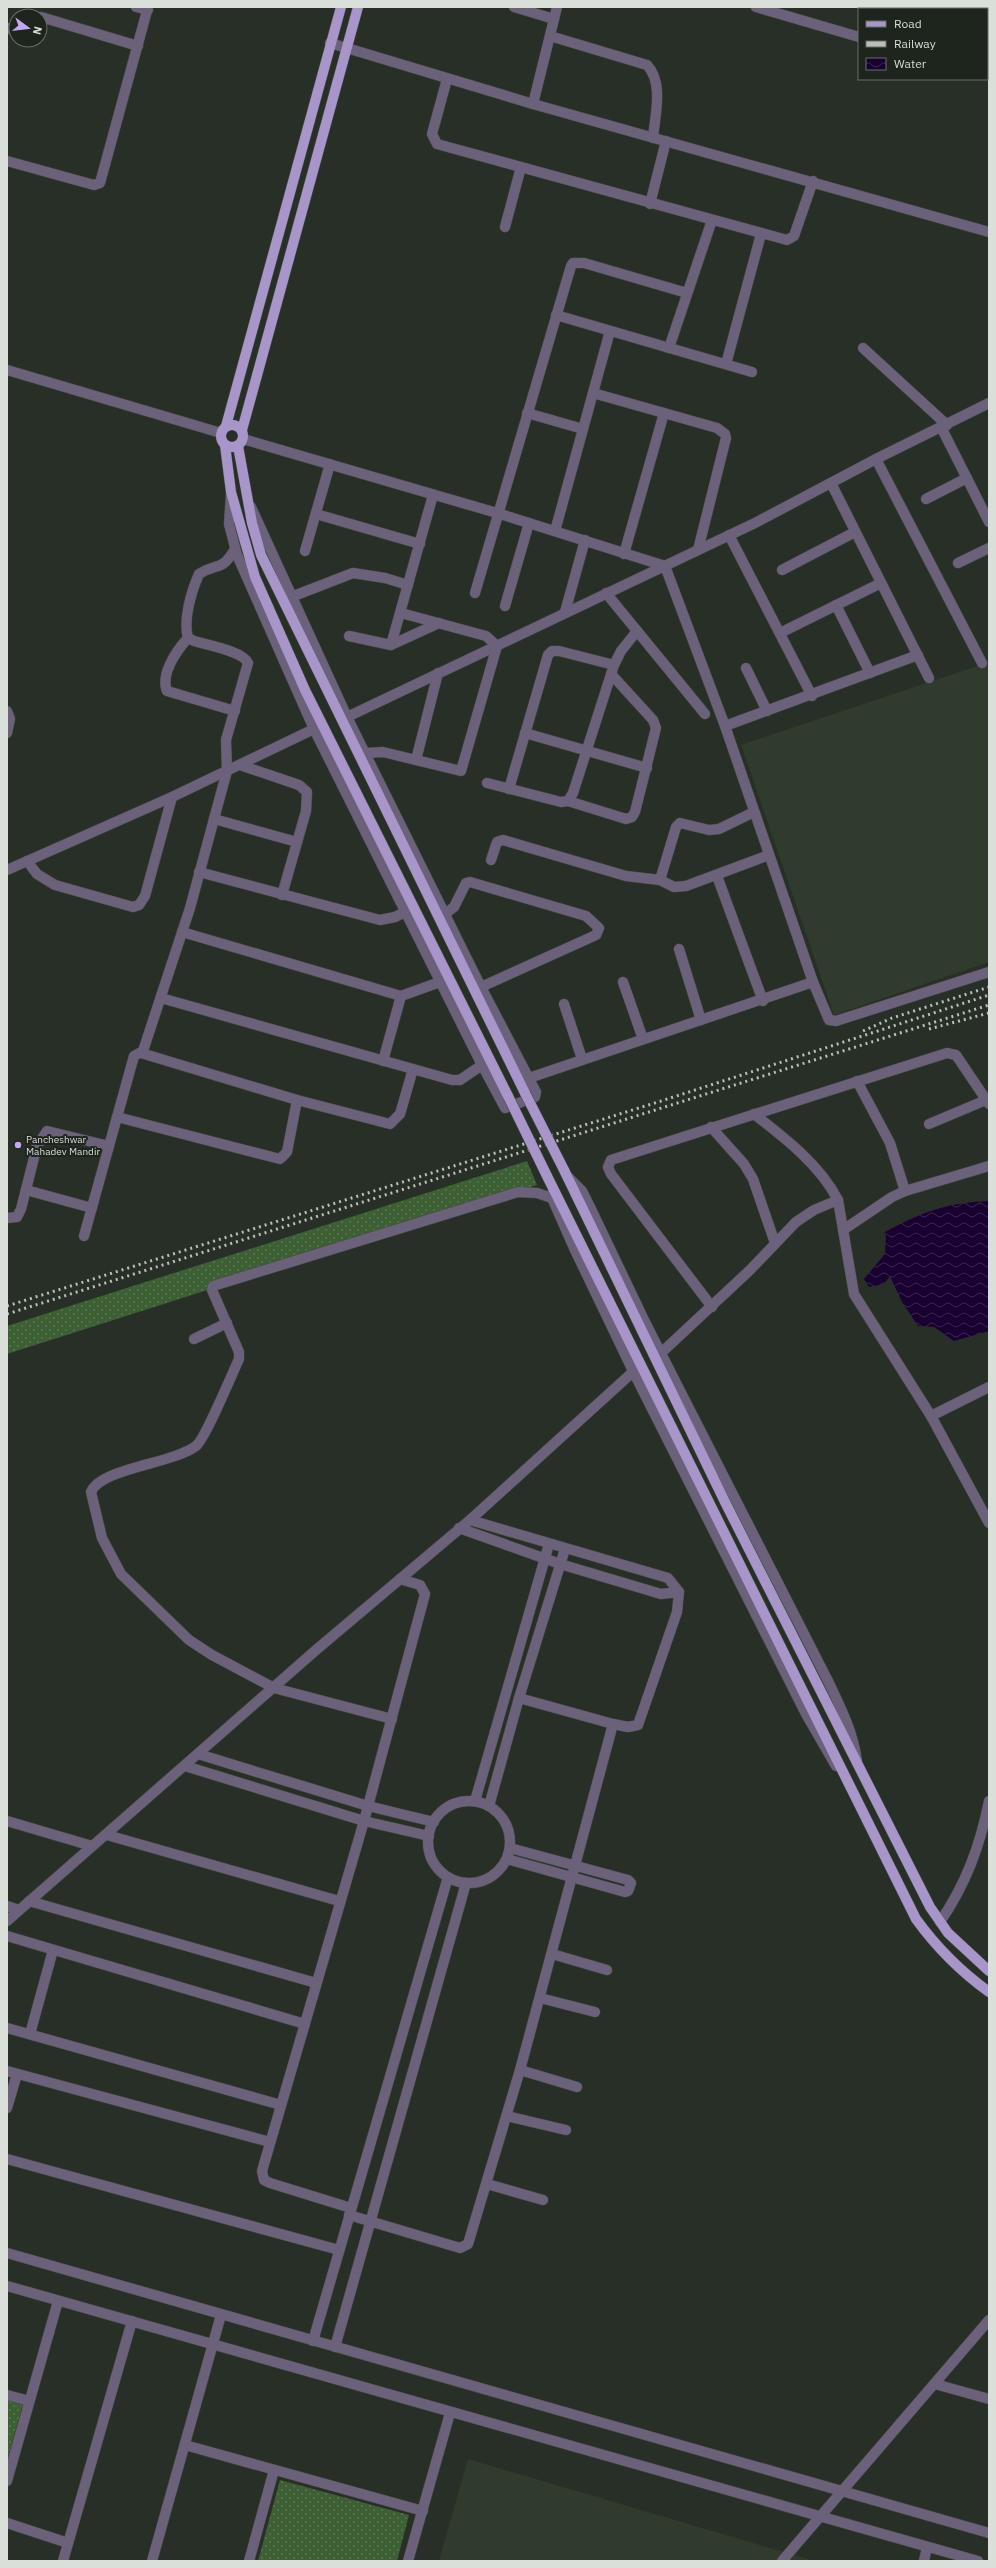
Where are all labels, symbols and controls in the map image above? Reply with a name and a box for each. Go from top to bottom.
north arrow [8,8,48,48]
legend [858,8,988,80]
text: Road [894,16,922,31]
text: N [30,25,45,36]
text: Railway [894,36,936,51]
text: Water [894,56,927,71]
place label: Pancheshwar Mahadev Mandir [26,1133,100,1158]
marker: Pancheshwar Mahadev Mandir [13,1140,23,1150]

